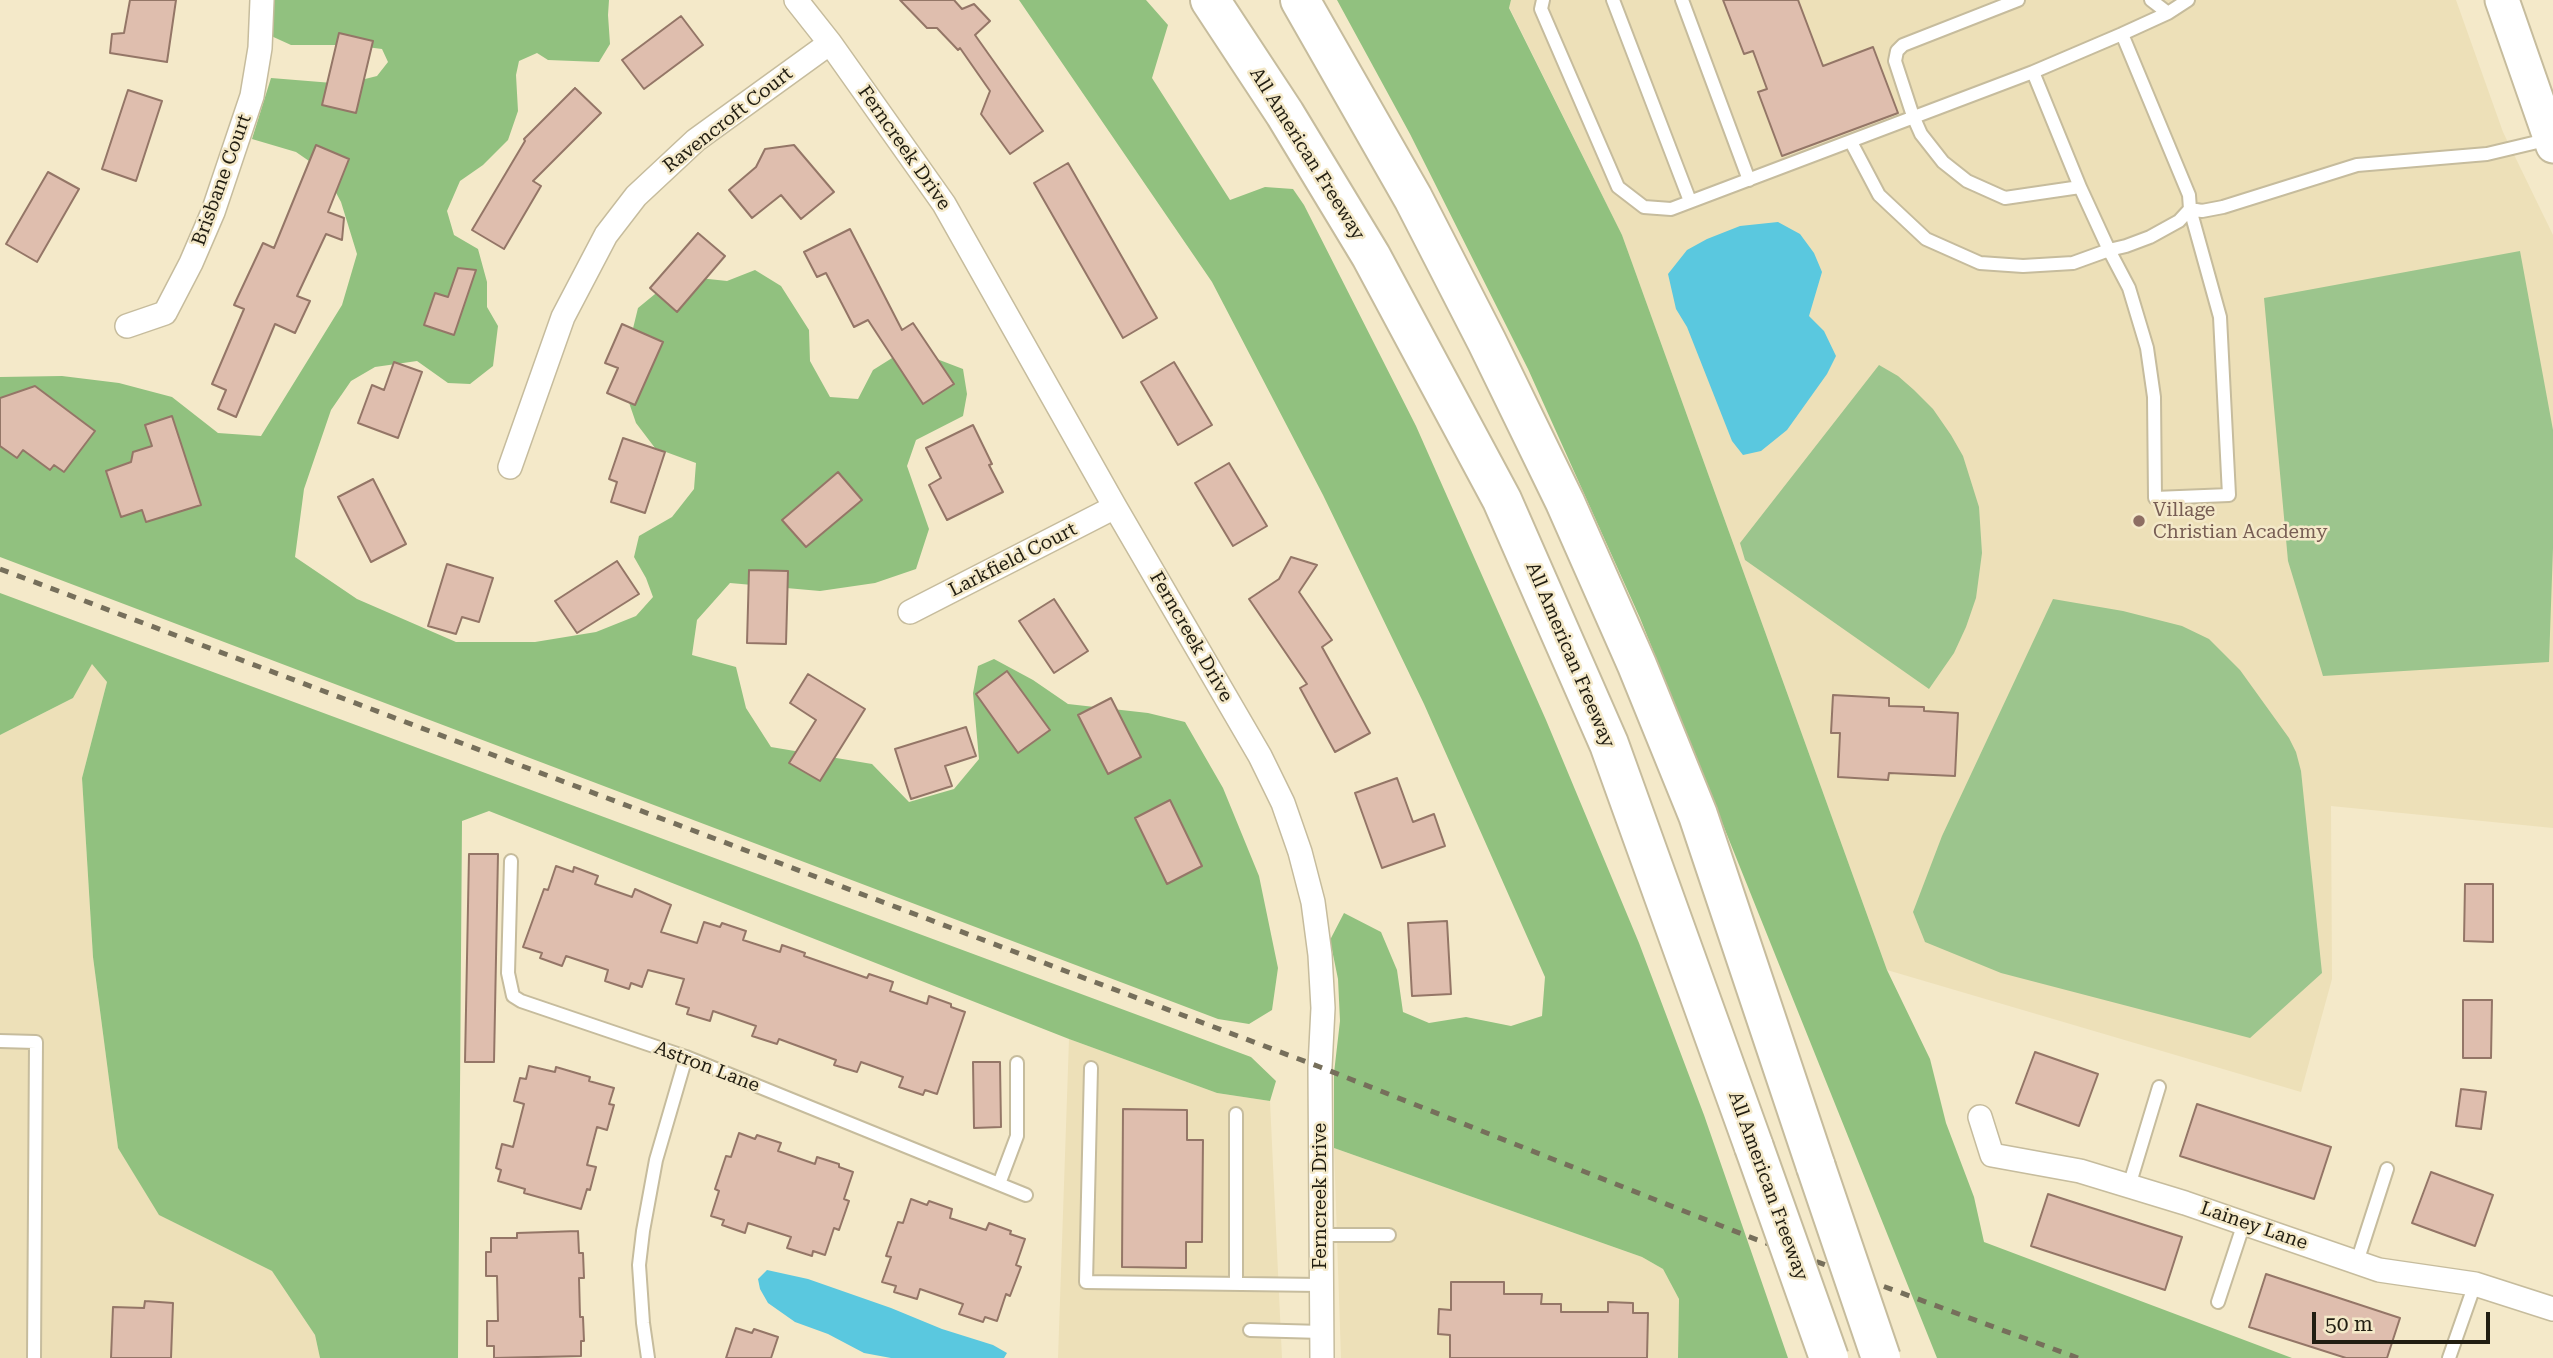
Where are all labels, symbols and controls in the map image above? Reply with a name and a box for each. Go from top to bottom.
street label: Ravencroft Court [659,62,797,178]
street label: All American Freeway [1245,64,1369,244]
street label: Ferncreek Drive [853,81,955,215]
street label: Brisbane Court [188,111,256,249]
place label: Village Christian Academy [2153,499,2327,543]
marker: Village Christian Academy [2131,513,2147,529]
street label: Larkfield Court [945,518,1081,602]
street label: All American Freeway [1521,559,1619,751]
street label: Ferncreek Drive [1145,568,1237,706]
street label: Astron Lane [651,1036,763,1098]
street label: All American Freeway [1723,1089,1813,1283]
street label: Ferncreek Drive [1309,1123,1331,1269]
street label: Lainey Lane [2197,1197,2311,1255]
scale bar [2315,1298,2494,1342]
text: 50 m [2325,1312,2373,1336]

